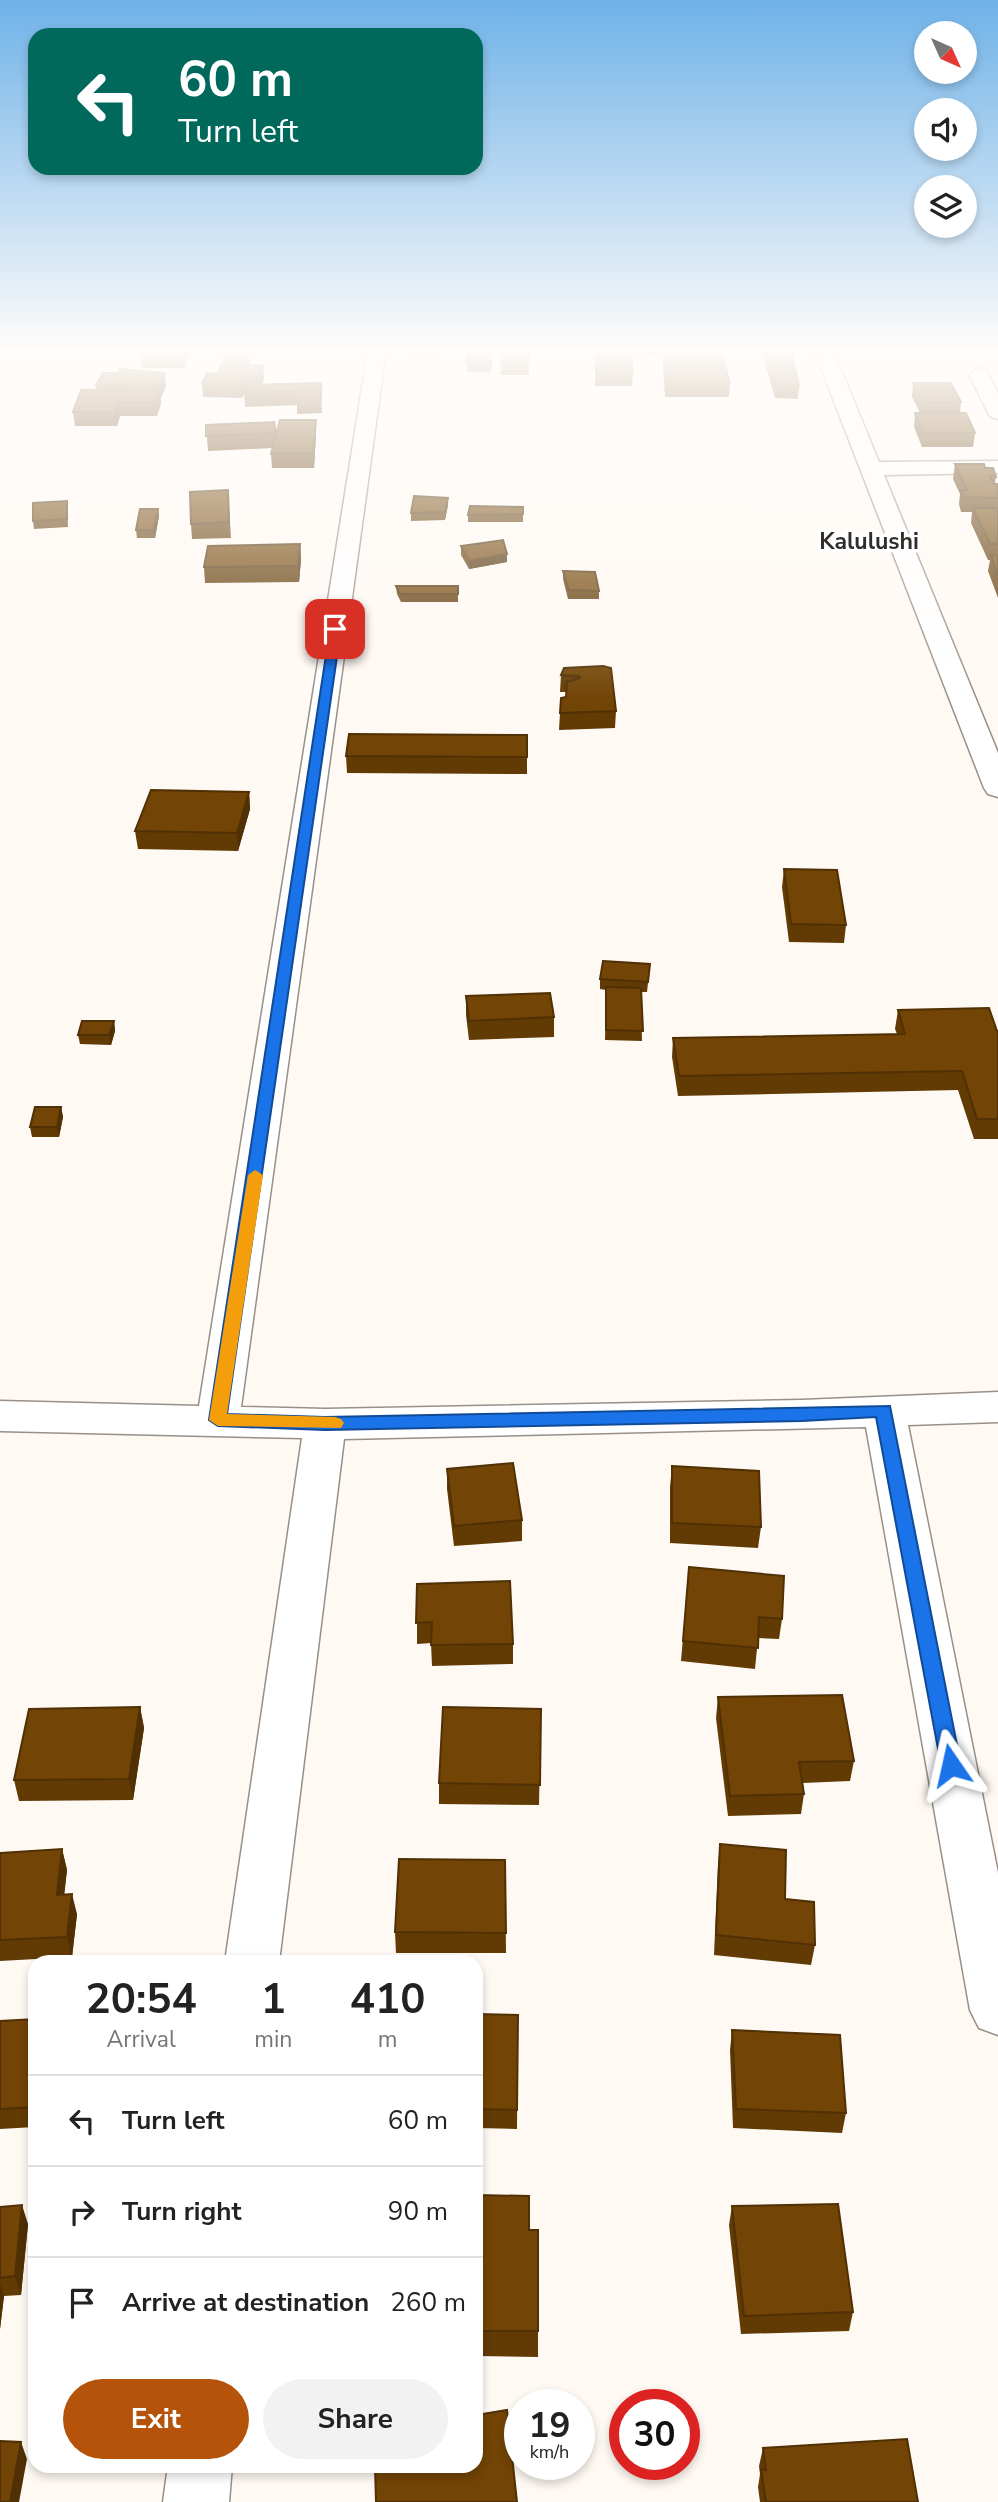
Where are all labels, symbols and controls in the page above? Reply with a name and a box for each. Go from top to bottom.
north arrow [914,21,976,84]
map controls [914,21,977,238]
text: 60 m [178,46,293,113]
icon: left [63,56,154,147]
button: sound [914,98,977,161]
text: Turn left [178,110,298,153]
button: layers [914,175,977,238]
district label: Kalulushi [819,526,919,557]
pin [305,599,365,659]
icon: arrive [316,610,354,648]
position arrow [914,1728,988,1802]
text: 20:54 [86,1971,197,2028]
text: 1 [261,1971,286,2028]
text: 410 [350,1971,425,2028]
text: Arrival [107,2024,176,2055]
text: min [254,2024,292,2055]
text: m [378,2024,398,2055]
icon: left [63,2102,101,2140]
text: Turn left [122,2103,225,2138]
text: 60 m [388,2103,448,2138]
icon: right [63,2193,101,2231]
text: Turn right [122,2194,241,2229]
text: 90 m [388,2194,448,2229]
icon: arrive [63,2284,101,2322]
text: Arrive at destination [122,2285,369,2320]
text: 260 m [390,2285,466,2320]
button: Exit [63,2379,249,2459]
button: Share [263,2379,448,2459]
speed limit sign: 30 [609,2389,700,2480]
text: 19 [528,2402,571,2449]
text: km/h [530,2440,569,2464]

